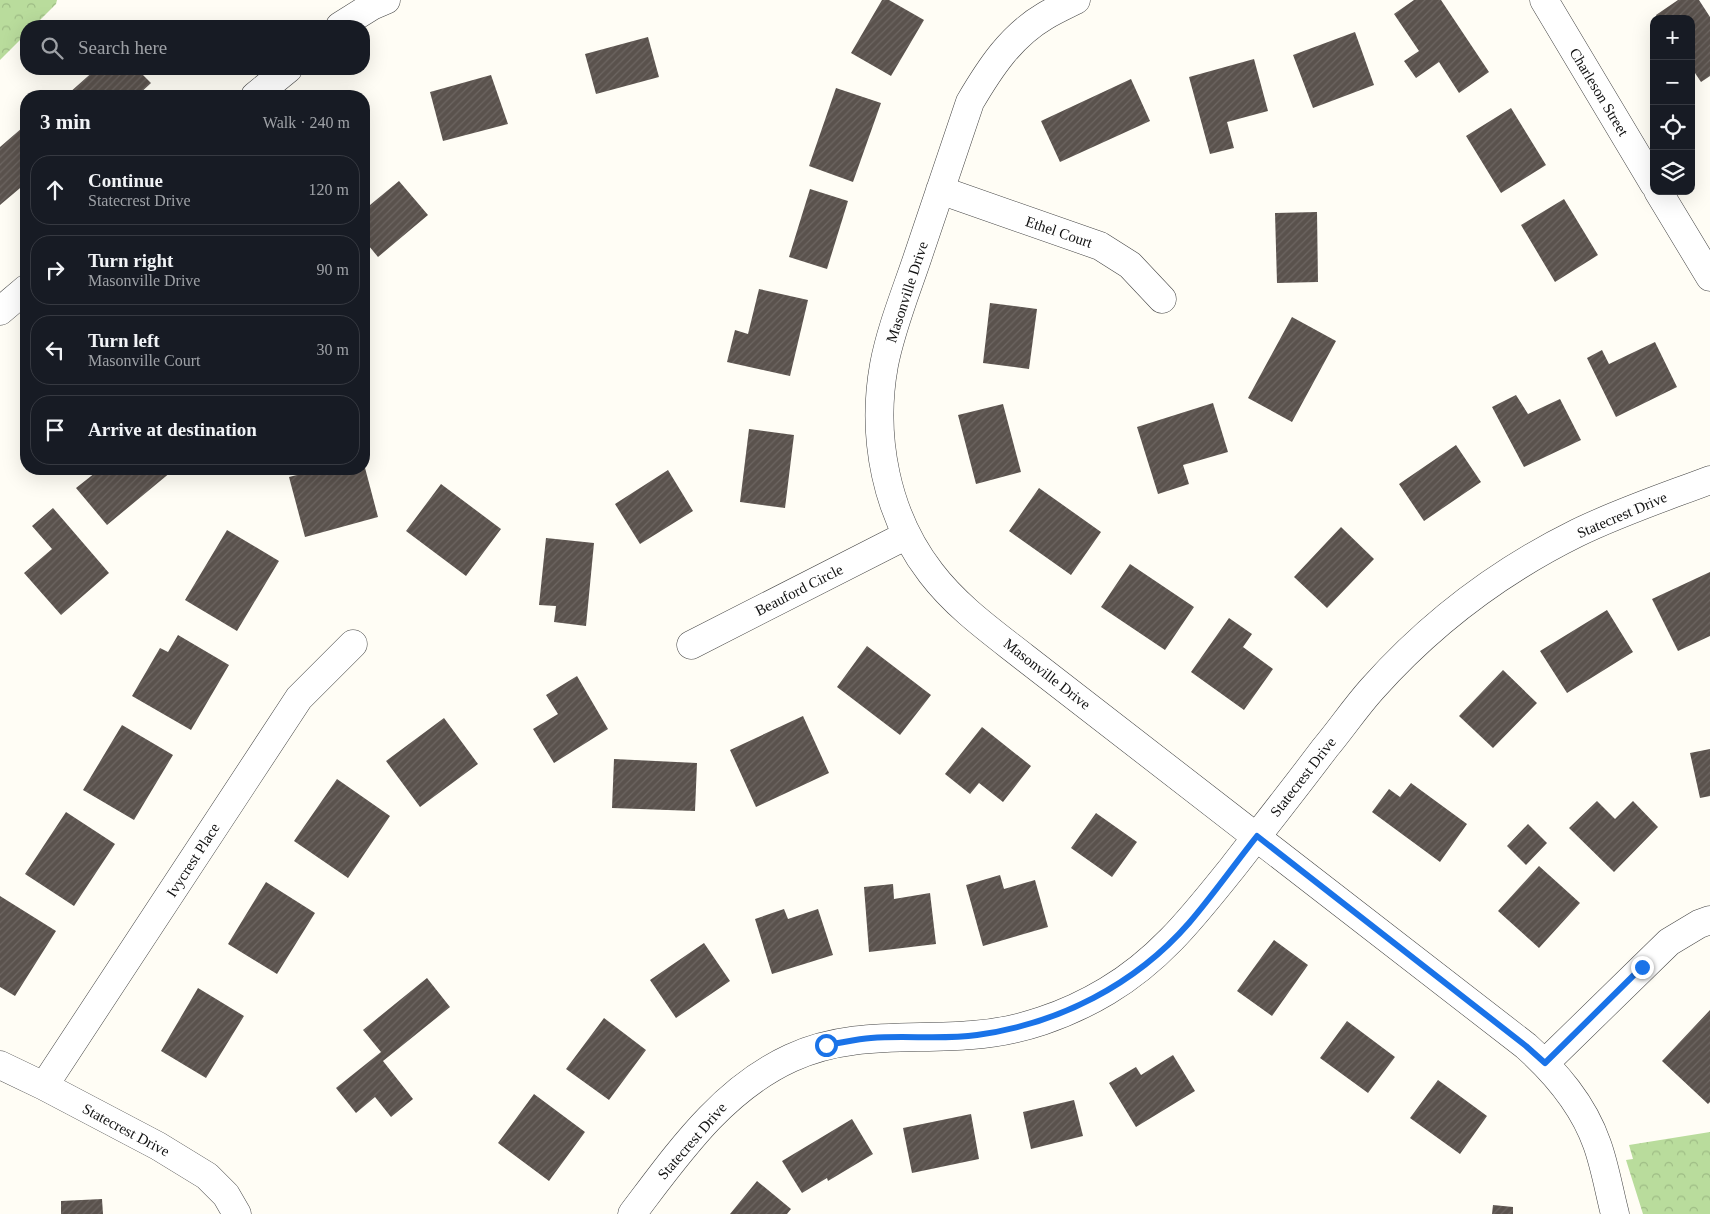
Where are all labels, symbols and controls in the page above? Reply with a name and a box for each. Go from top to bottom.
map controls [1650,15,1695,195]
button: + [1650,15,1695,60]
search box [20,20,370,75]
icon: search [38,34,66,62]
text: Search here [78,37,167,58]
street label: Charleson Street [1567,45,1632,140]
button: − [1650,60,1695,105]
button: locate [1650,105,1695,150]
text: 3 min [40,110,91,134]
text: Walk · 240 m [263,114,350,131]
button: layers [1650,150,1695,195]
text: Continue [88,170,163,191]
icon: ahead [41,176,69,204]
text: 120 m [309,181,349,198]
text: Statecrest Drive [88,192,191,209]
street label: Ethel Court [1024,213,1095,251]
street label: Masonville Drive [883,239,931,345]
text: Turn right [88,250,173,271]
icon: right [41,256,69,284]
text: 90 m [317,261,349,278]
text: Masonville Drive [88,272,200,289]
text: Turn left [88,330,160,351]
icon: left [41,336,69,364]
text: 30 m [317,341,349,358]
text: Masonville Court [88,352,200,369]
icon: arrive [41,416,69,444]
text: Arrive at destination [88,419,257,440]
street label: Statecrest Drive [1575,489,1670,541]
street label: Beauford Circle [753,561,846,619]
street label: Masonville Drive [1001,635,1094,713]
street label: Statecrest Drive [1267,734,1339,820]
street label: Ivycrest Place [163,820,223,900]
route end [1631,956,1654,979]
route start [815,1034,838,1057]
street label: Statecrest Drive [654,1099,730,1183]
street label: Statecrest Drive [80,1100,173,1160]

